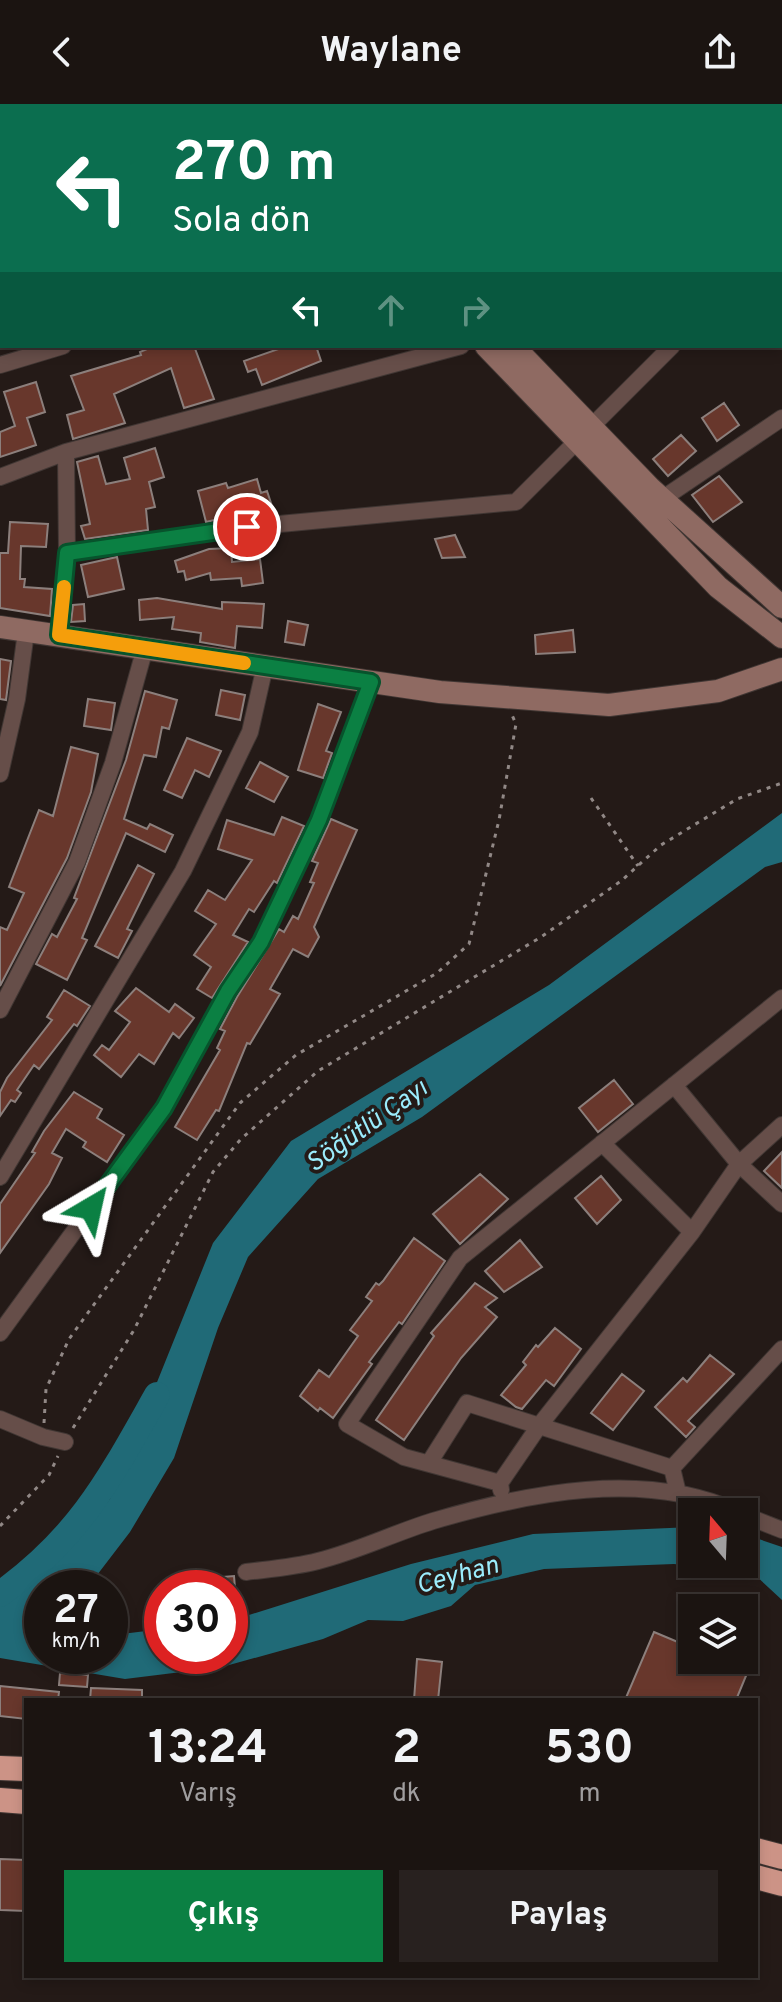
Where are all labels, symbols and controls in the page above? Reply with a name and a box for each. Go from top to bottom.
text: Waylane [320,29,462,75]
icon: back [40,30,84,74]
icon: share [698,30,742,74]
text: 270 m [172,130,336,200]
icon: left [40,136,144,240]
text: Sola dön [172,199,311,245]
icon: left [285,288,329,332]
icon: ahead [369,288,413,332]
icon: right [453,288,497,332]
pin [213,493,281,561]
icon: arrive [225,505,269,549]
water label: Söğütlü Çayı [300,1073,435,1181]
position arrow [49,1166,133,1250]
north arrow [678,1498,758,1578]
map controls [678,1498,758,1674]
water label: Ceyhan [413,1550,502,1603]
speed limit sign: 30 [144,1570,248,1674]
text: 27 [53,1587,99,1637]
button: layers [678,1594,758,1674]
text: km/h [52,1629,100,1655]
text: 13:24 [148,1720,268,1780]
text: 2 [392,1720,421,1780]
text: 530 [545,1720,634,1780]
text: Varış [179,1778,237,1811]
text: dk [392,1778,421,1811]
text: m [579,1778,601,1811]
button: Çıkış [64,1870,383,1962]
button: Paylaş [399,1870,718,1962]

